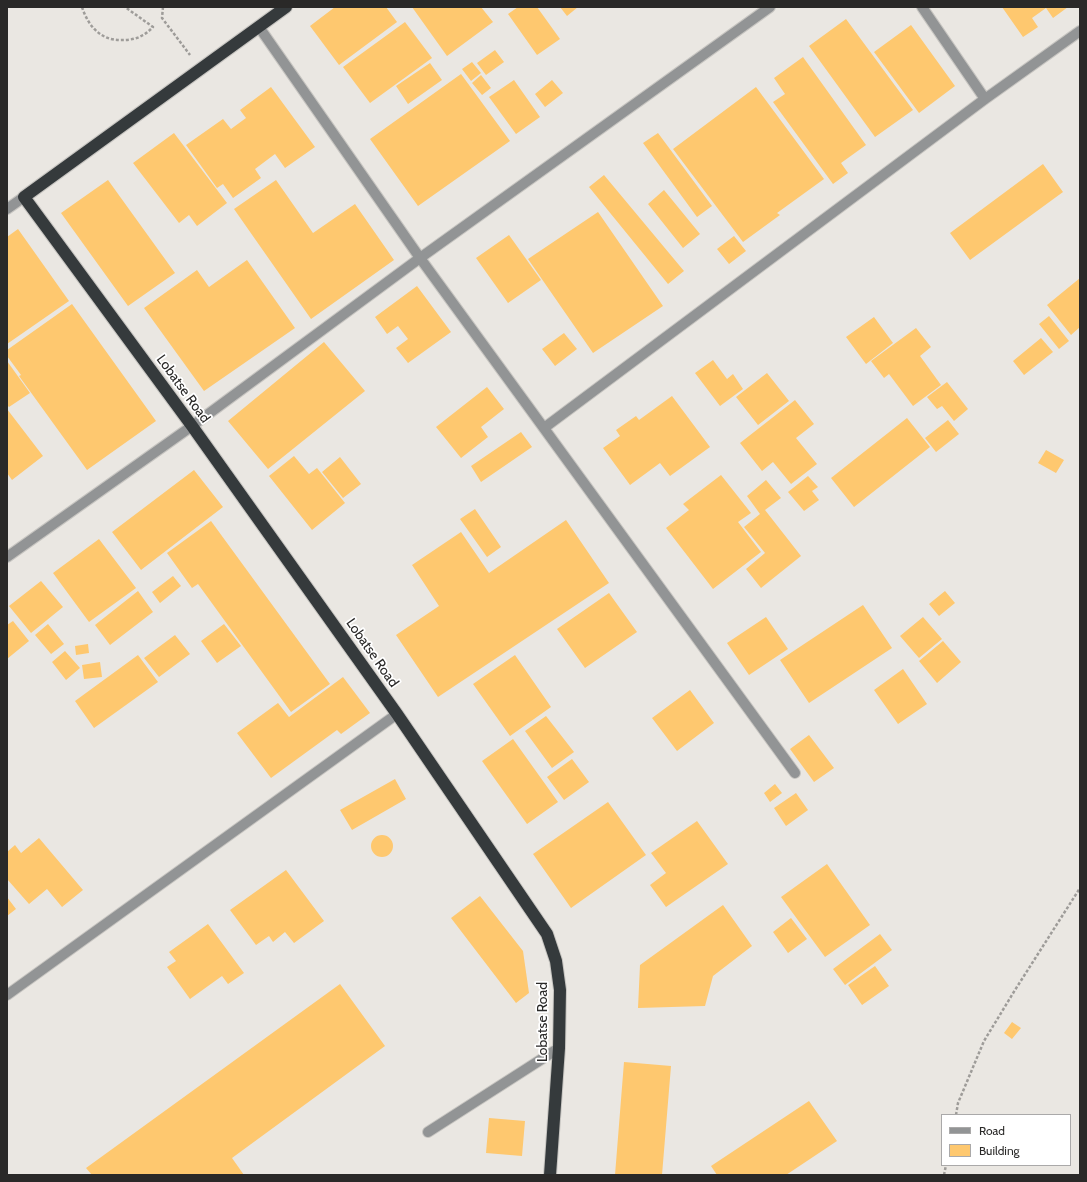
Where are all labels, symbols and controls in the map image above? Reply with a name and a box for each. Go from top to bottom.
street label: Lobatse Road [153,352,213,426]
street label: Lobatse Road [342,615,402,691]
street label: Lobatse Road [535,982,551,1062]
legend [941,1114,1071,1166]
text: Road [979,1123,1005,1138]
text: Building [979,1143,1020,1158]

